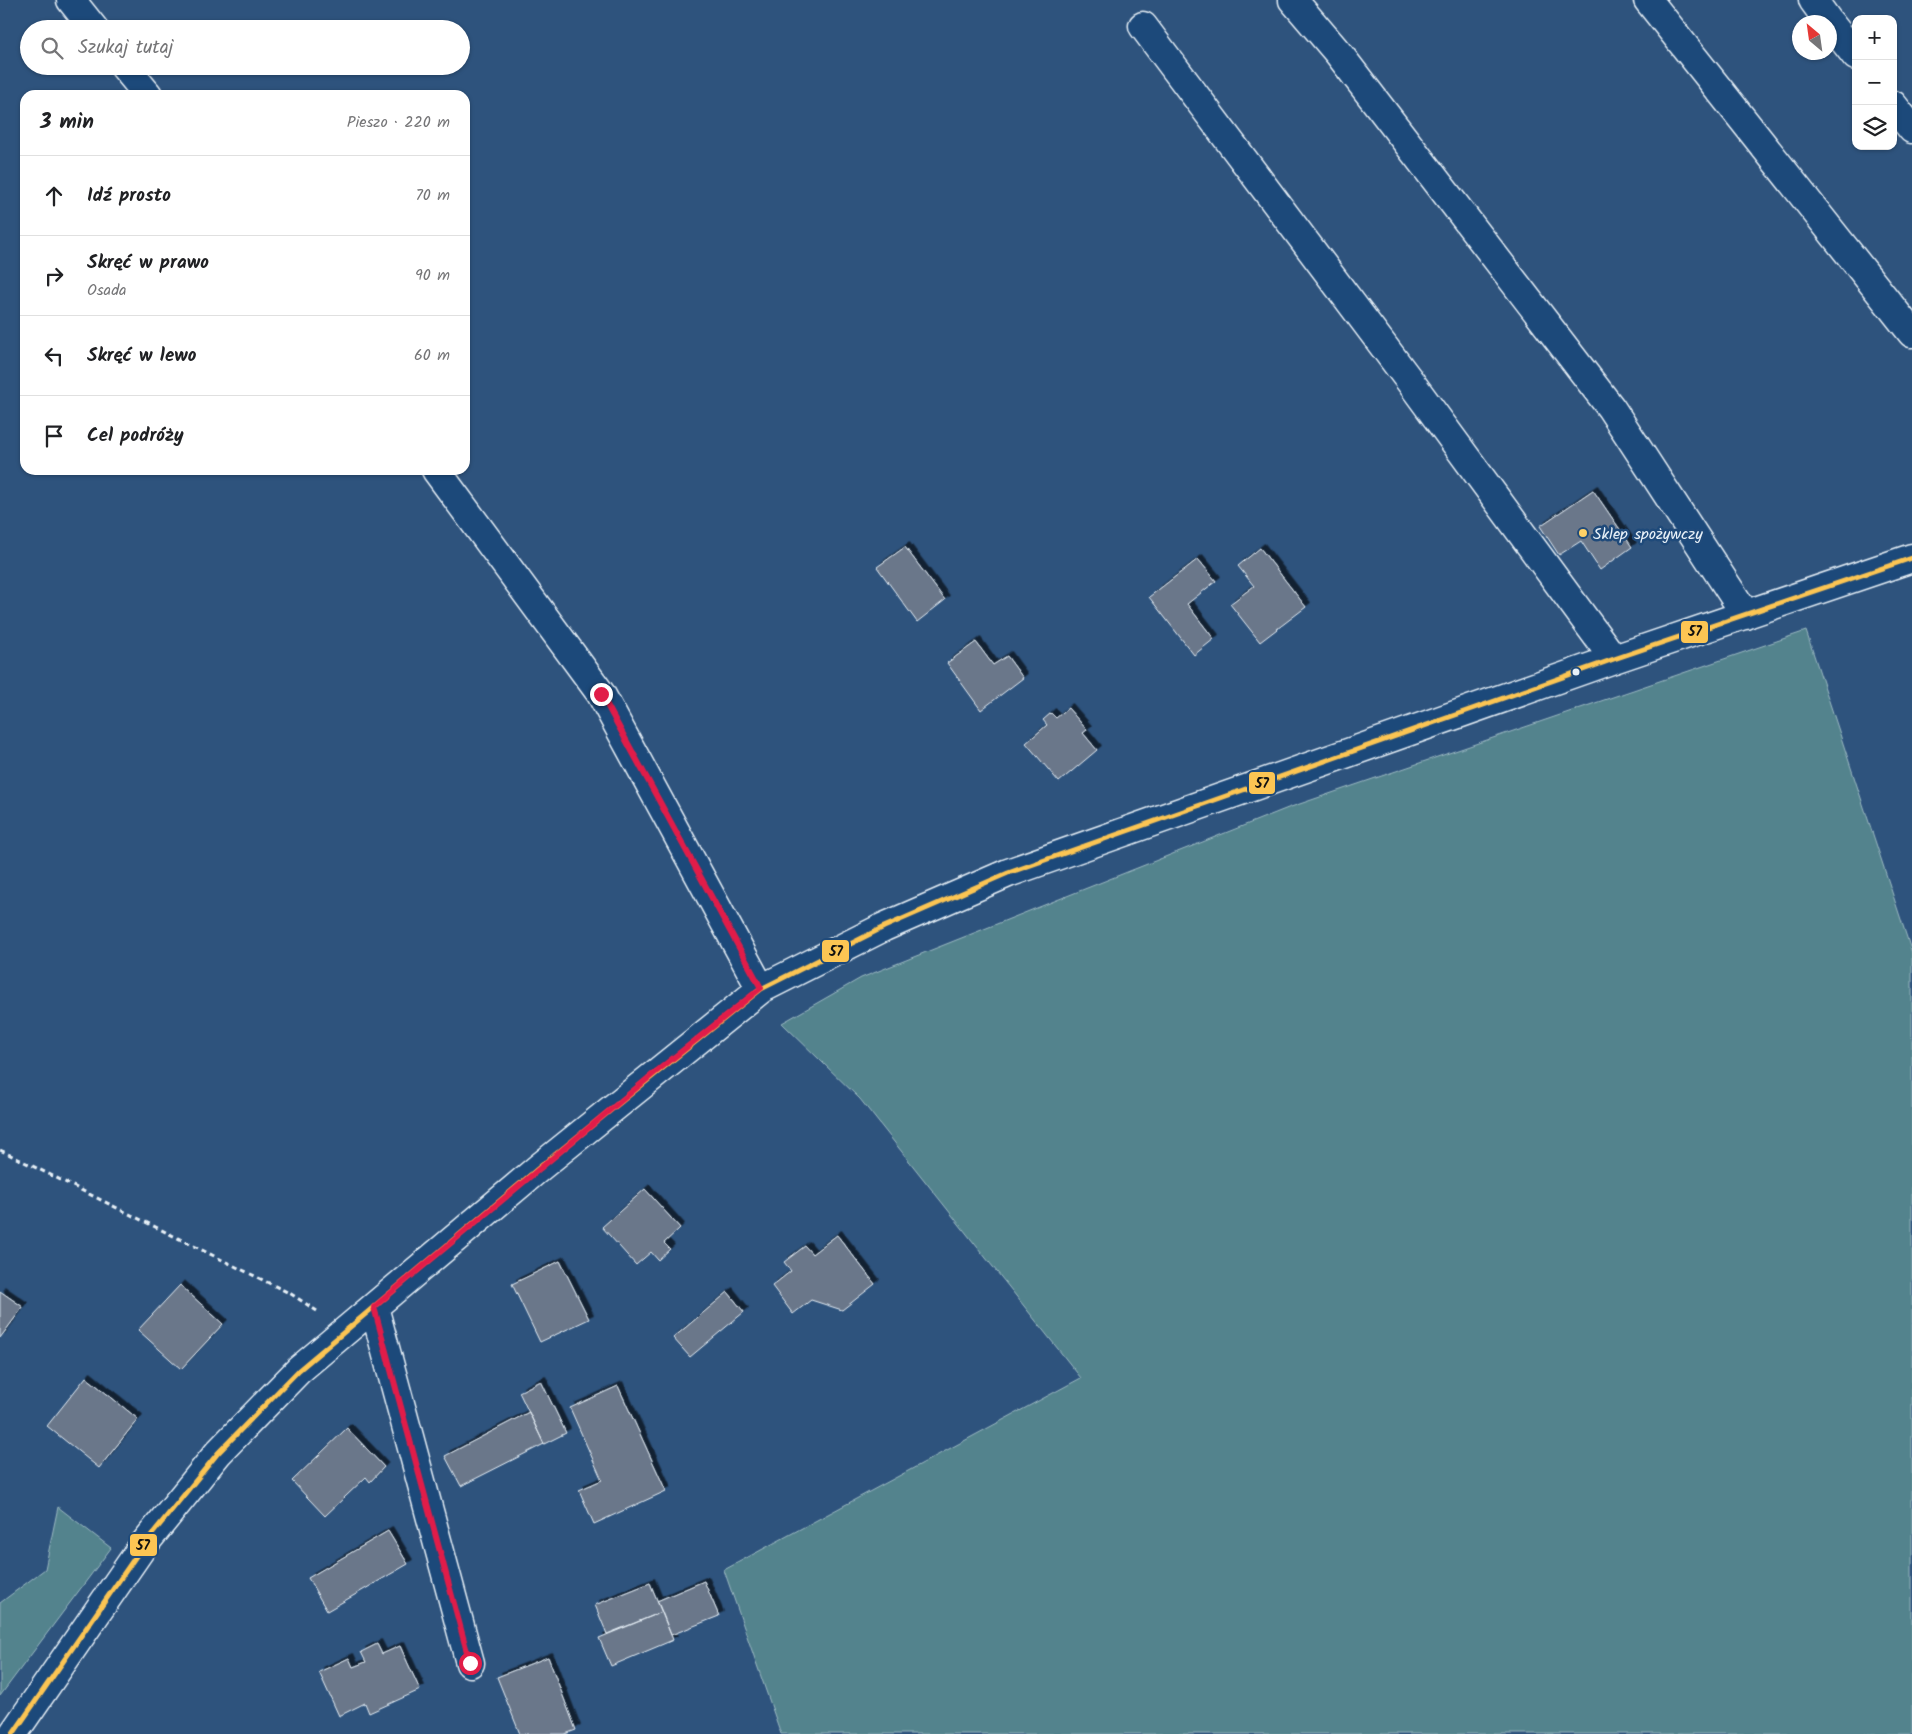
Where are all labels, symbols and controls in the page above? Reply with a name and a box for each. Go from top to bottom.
north arrow [1792,15,1837,60]
map controls [1852,15,1897,150]
button: + [1852,15,1897,60]
search box [20,20,470,75]
text: Szukaj tutaj [78,33,173,63]
icon: search [38,34,66,62]
button: − [1852,60,1897,105]
button: layers [1852,105,1897,150]
text: 3 min [40,106,94,139]
text: Pieszo · 220 m [347,110,450,135]
text: Idź prosto [87,181,171,211]
icon: ahead [40,182,68,210]
text: 70 m [415,183,450,208]
text: Skręć w prawo [87,248,209,278]
icon: right [40,262,68,290]
text: 90 m [415,263,450,288]
text: Osada [87,278,127,303]
text: Skręć w lewo [87,341,196,371]
icon: left [40,342,68,370]
text: 60 m [414,343,450,368]
text: Cel podróży [87,421,184,451]
icon: arrive [40,422,68,450]
place label: Sklep spożywczy [1593,522,1703,547]
marker: Sklep spożywczy [1577,527,1589,539]
line badge: 57 [1680,620,1709,644]
text: 57 [1687,621,1702,643]
unlabelled marker [1571,667,1581,677]
route end [590,683,613,706]
line badge: 57 [1248,771,1276,795]
text: 57 [1254,773,1269,795]
line badge: 57 [821,939,850,963]
text: 57 [828,941,843,963]
line badge: 57 [129,1533,158,1557]
text: 57 [135,1535,150,1557]
route start [459,1652,482,1675]

